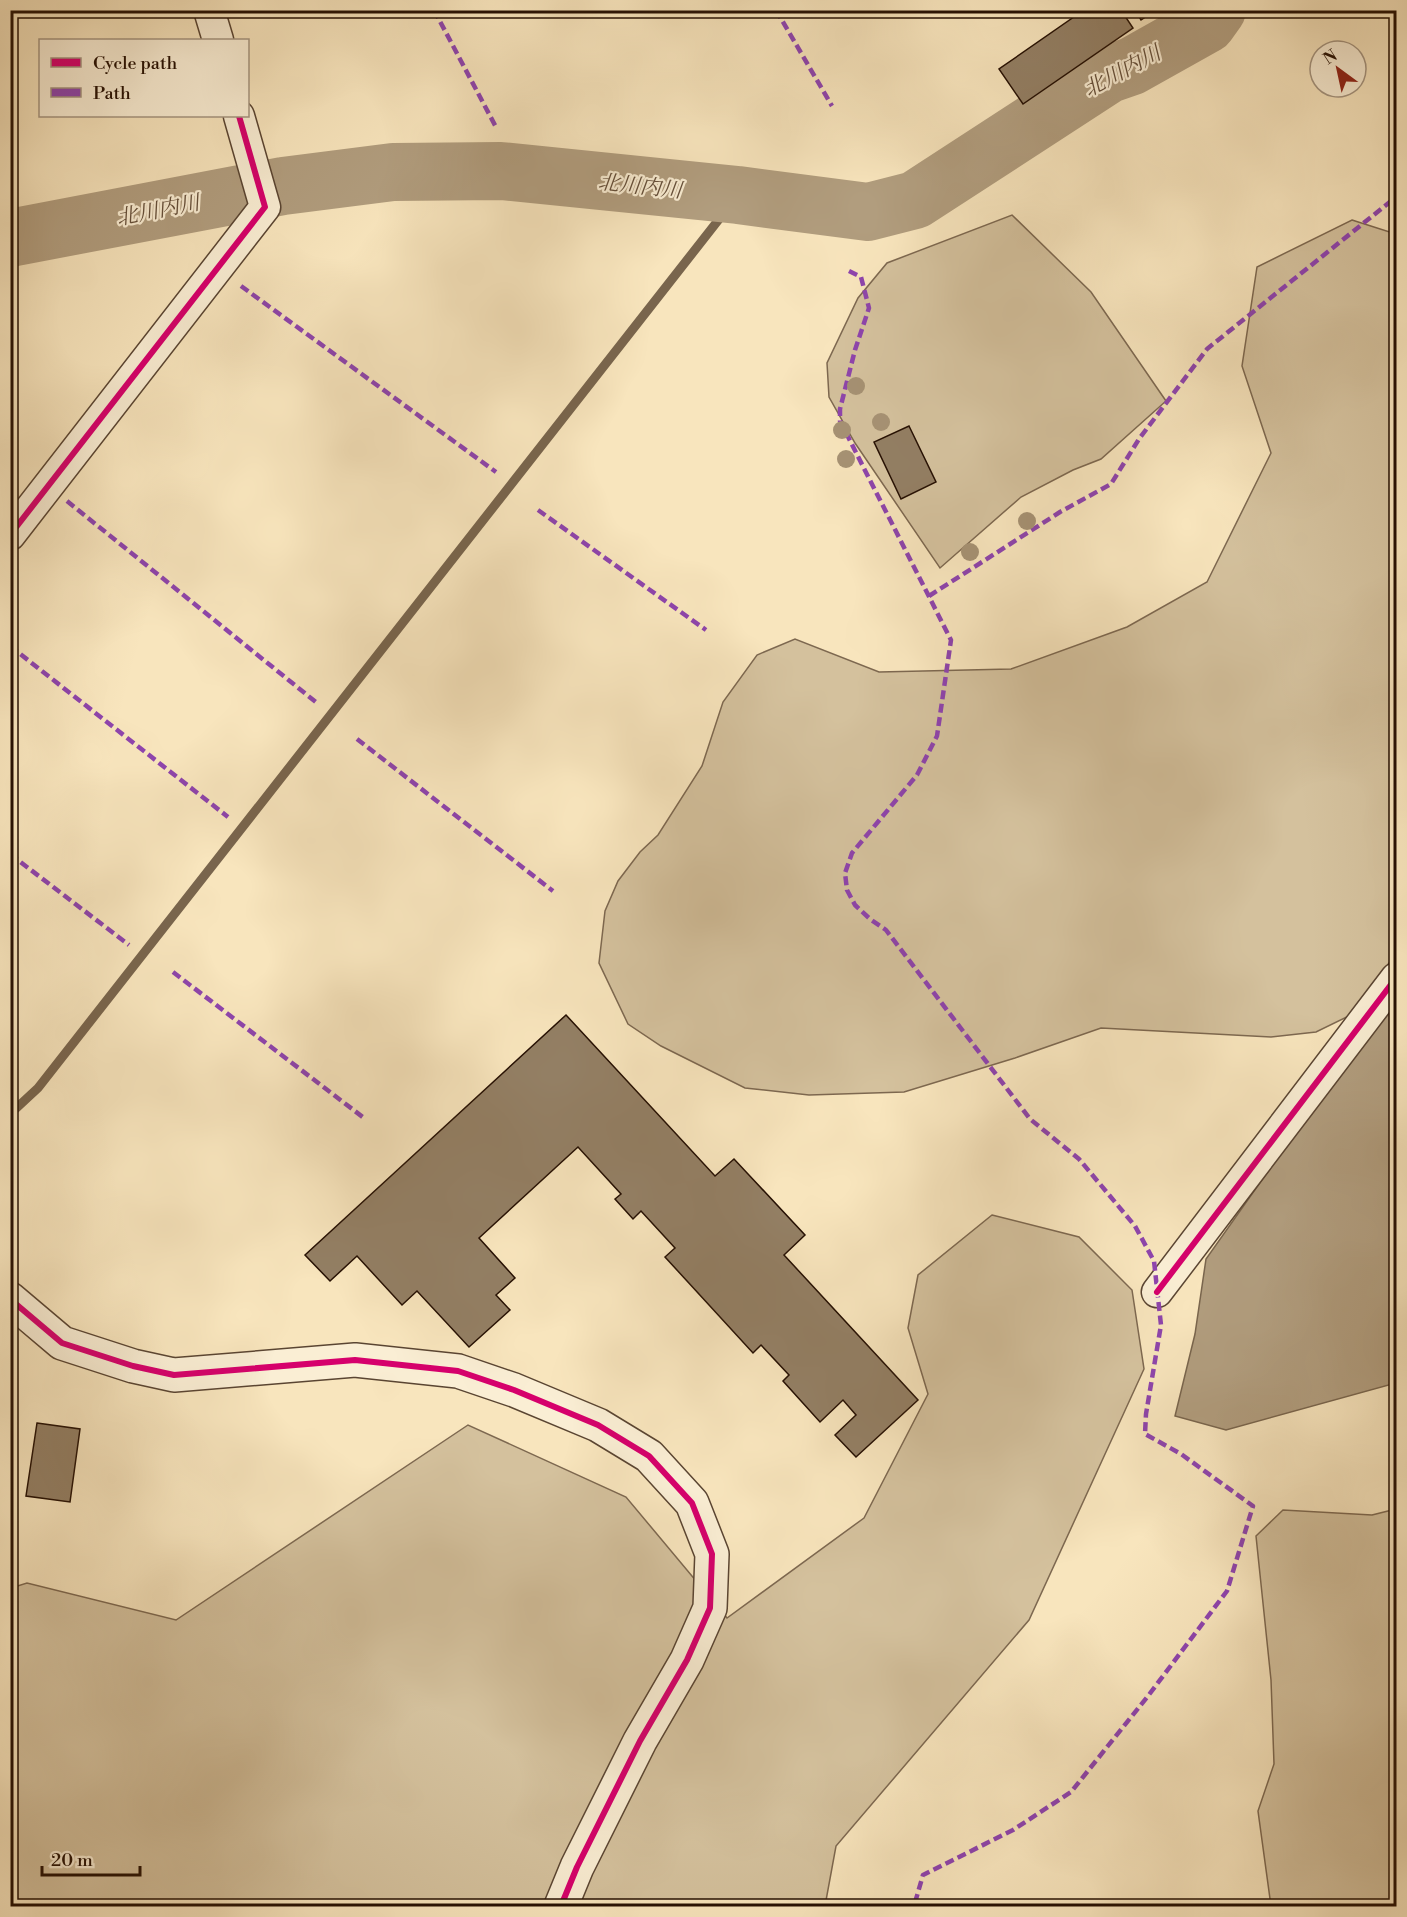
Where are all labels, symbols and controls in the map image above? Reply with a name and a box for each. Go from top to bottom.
legend [39,39,249,117]
north arrow [1308,39,1368,99]
water label: 北川内川 [1079,40,1167,103]
text: N [1320,45,1341,69]
text: Cycle path [93,52,177,75]
text: Path [93,82,131,105]
water label: 北川内川 [597,170,685,205]
water label: 北川内川 [114,190,204,232]
scale bar [42,1839,140,1877]
text: 20 m [51,1849,93,1872]

